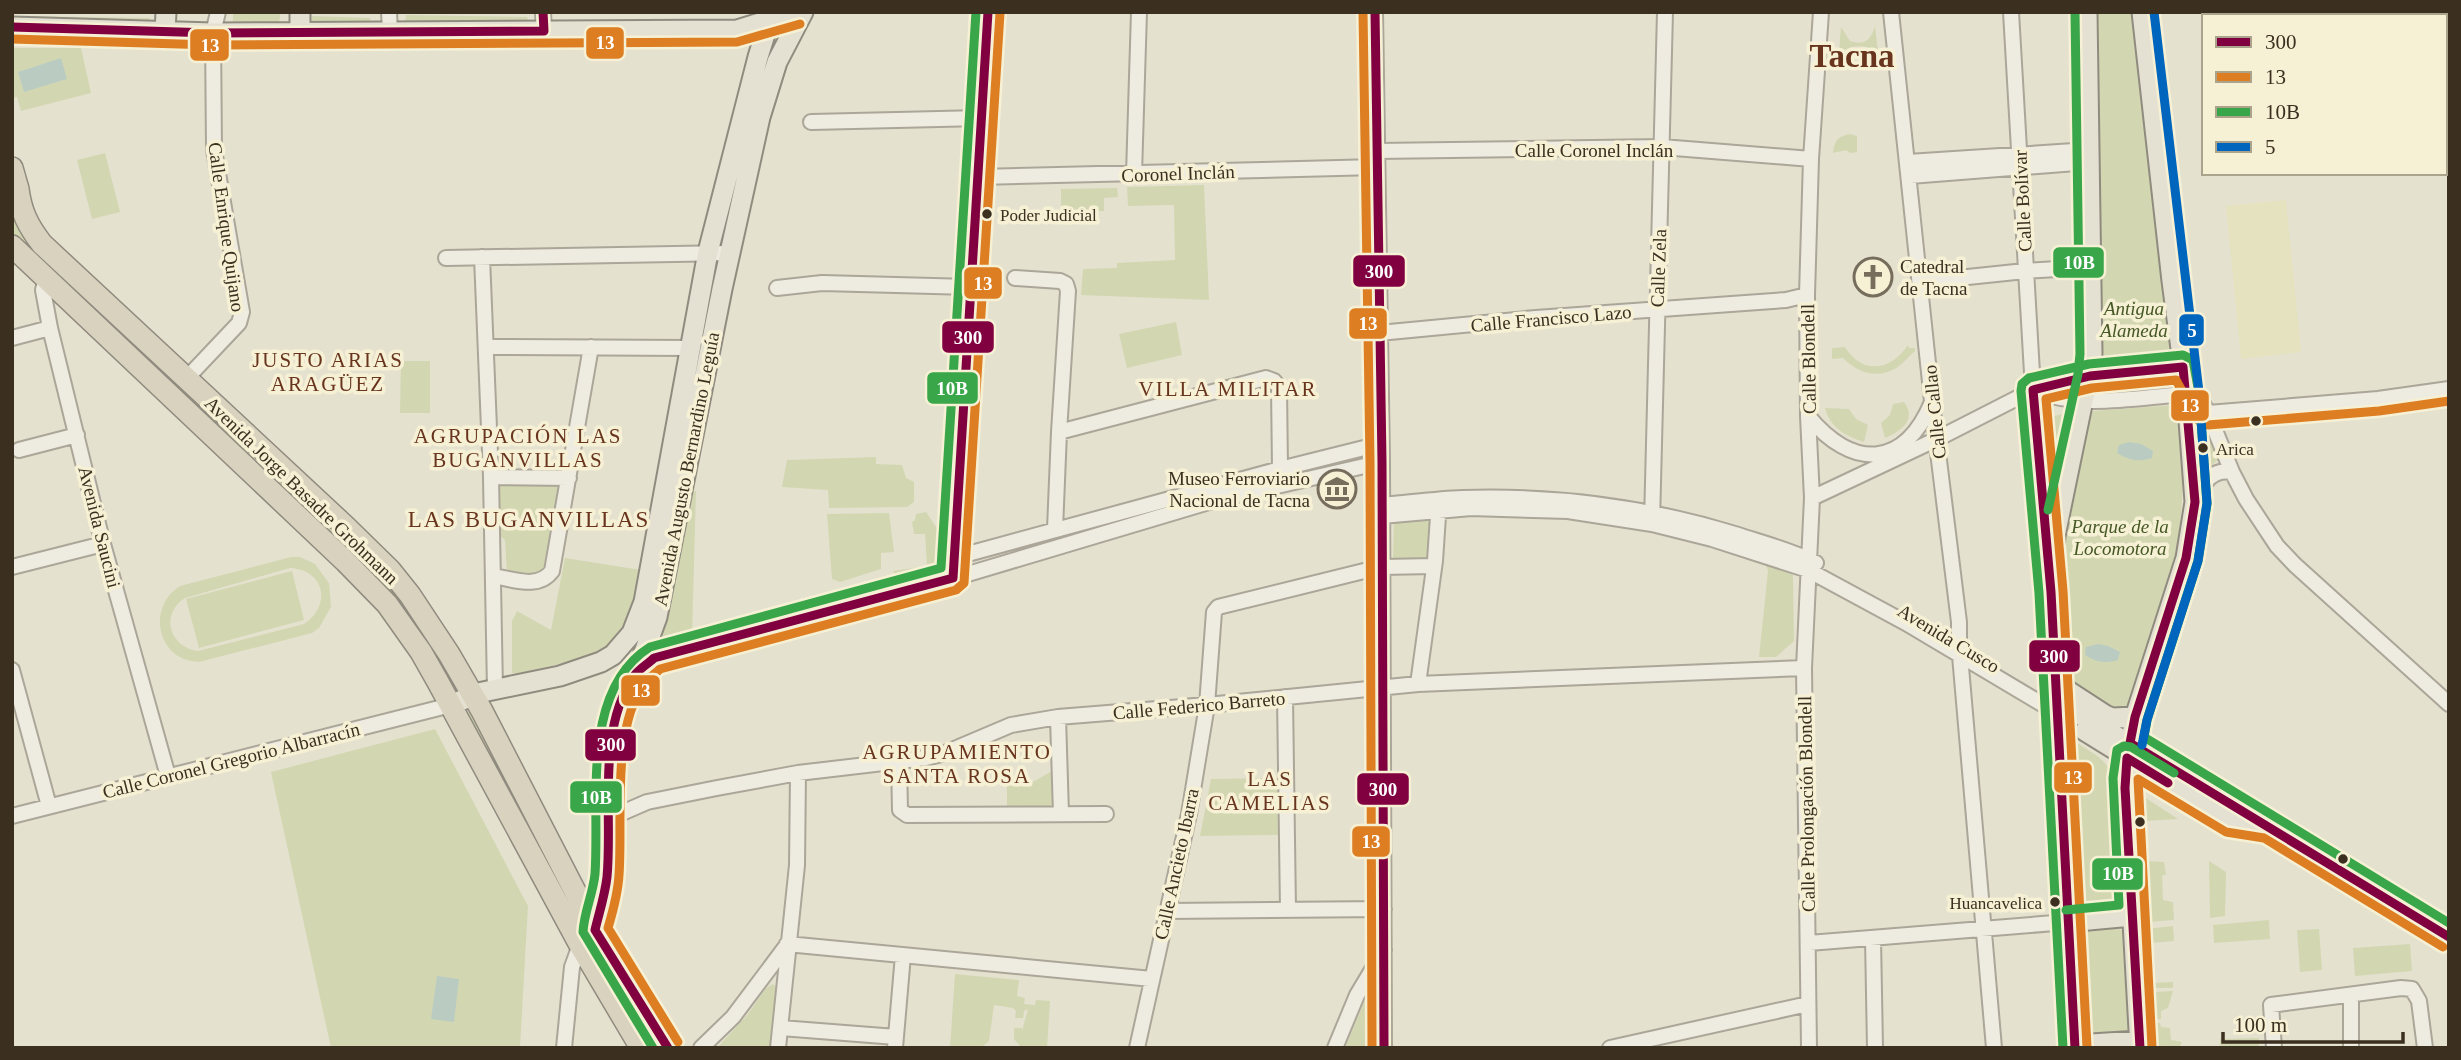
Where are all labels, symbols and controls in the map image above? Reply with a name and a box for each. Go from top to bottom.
legend [2202,14,2447,175]
line badge: 13 [585,26,625,60]
line badge: 13 [189,28,230,62]
text: 300 [2265,30,2297,54]
text: 13 [596,32,615,53]
text: 13 [201,35,220,56]
district label: Tacna [1810,38,1894,74]
text: 13 [2265,65,2286,89]
text: 10B [2265,100,2300,124]
text: 5 [2265,135,2276,159]
street label: Calle Coronel Inclán [1515,140,1674,161]
street label: Calle Enrique Quijano [204,141,249,313]
street label: Calle Bolívar [2009,149,2036,252]
street label: Coronel Inclán [1121,161,1236,186]
place label: Poder Judicial [1000,206,1097,225]
marker: Poder Judicial [980,207,994,221]
street label: Calle Zela [1647,228,1670,308]
line badge: 10B [2052,246,2105,279]
text: 10B [2063,252,2095,273]
line badge: 300 [1352,254,1406,288]
church icon: Catedral de Tacna [1852,256,1894,298]
place label: Catedral de Tacna [1900,256,1968,299]
text: 300 [1365,261,1393,282]
line badge: 13 [963,266,1003,300]
text: 13 [974,273,993,294]
park label: Antigua Alameda [2098,298,2168,341]
street label: Calle Francisco Lazo [1470,301,1632,336]
street label: Calle Blondell [1797,304,1820,414]
line badge: 13 [1348,307,1388,340]
text: 13 [1359,313,1378,334]
line badge: 5 [2178,313,2205,347]
line badge: 300 [941,320,995,354]
text: 5 [2187,320,2197,341]
text: 300 [954,327,982,348]
street label: Avenida Augusto Bernardino Leguía [650,330,724,608]
district label: JUSTO ARIAS ARAGÜEZ [252,348,404,396]
street label: Calle Callao [1919,364,1950,460]
line badge: 10B [926,371,979,405]
district label: VILLA MILITAR [1139,377,1317,401]
text: 10B [936,378,968,399]
line badge: 13 [2170,389,2210,422]
street label: Avenida Jorge Basadre Grohmann [201,392,403,589]
text: 13 [2181,395,2200,416]
unlabelled marker [2249,414,2263,428]
district label: AGRUPACIÓN LAS BUGANVILLAS [414,424,622,472]
place label: Arica [2216,440,2254,459]
marker: Arica [2196,441,2210,455]
street label: Avenida Saucini [74,464,125,590]
place label: Museo Ferroviario Nacional de Tacna [1168,468,1311,511]
museum icon: Museo Ferroviario Nacional de Tacna [1316,468,1358,510]
district label: LAS BUGANVILLAS [408,507,650,532]
park label: Parque de la Locomotora [2070,516,2169,559]
street label: Avenida Cusco [1894,600,2004,677]
line badge: 300 [2028,639,2081,673]
text: 300 [2040,646,2068,667]
line badge: 13 [620,674,661,707]
text: 13 [632,680,651,701]
street label: Calle Federico Barreto [1112,687,1286,723]
street label: Calle Prolongación Blondell [1794,696,1819,912]
street label: Calle Coronel Gregorio Albarracín [100,718,362,803]
line badge: 300 [584,728,637,762]
text: 300 [597,734,625,755]
district label: AGRUPAMIENTO SANTA ROSA [862,740,1052,788]
line badge: 13 [2053,761,2093,794]
district label: LAS CAMELIAS [1208,767,1332,815]
text: 13 [2064,767,2083,788]
line badge: 300 [1356,772,1410,806]
text: 300 [1369,779,1397,800]
line badge: 10B [569,780,623,814]
street label: Calle Ancieto Ibarra [1150,786,1203,942]
text: 10B [580,787,612,808]
unlabelled marker [2133,815,2147,829]
line badge: 13 [1351,825,1391,858]
text: 13 [1362,831,1381,852]
unlabelled marker [2336,852,2350,866]
line badge: 10B [2091,857,2144,891]
text: 10B [2102,863,2134,884]
place label: Huancavelica [1950,894,2042,913]
marker: Huancavelica [2048,895,2062,909]
scale bar [2223,1000,2403,1044]
text: 100 m [2234,1013,2287,1037]

